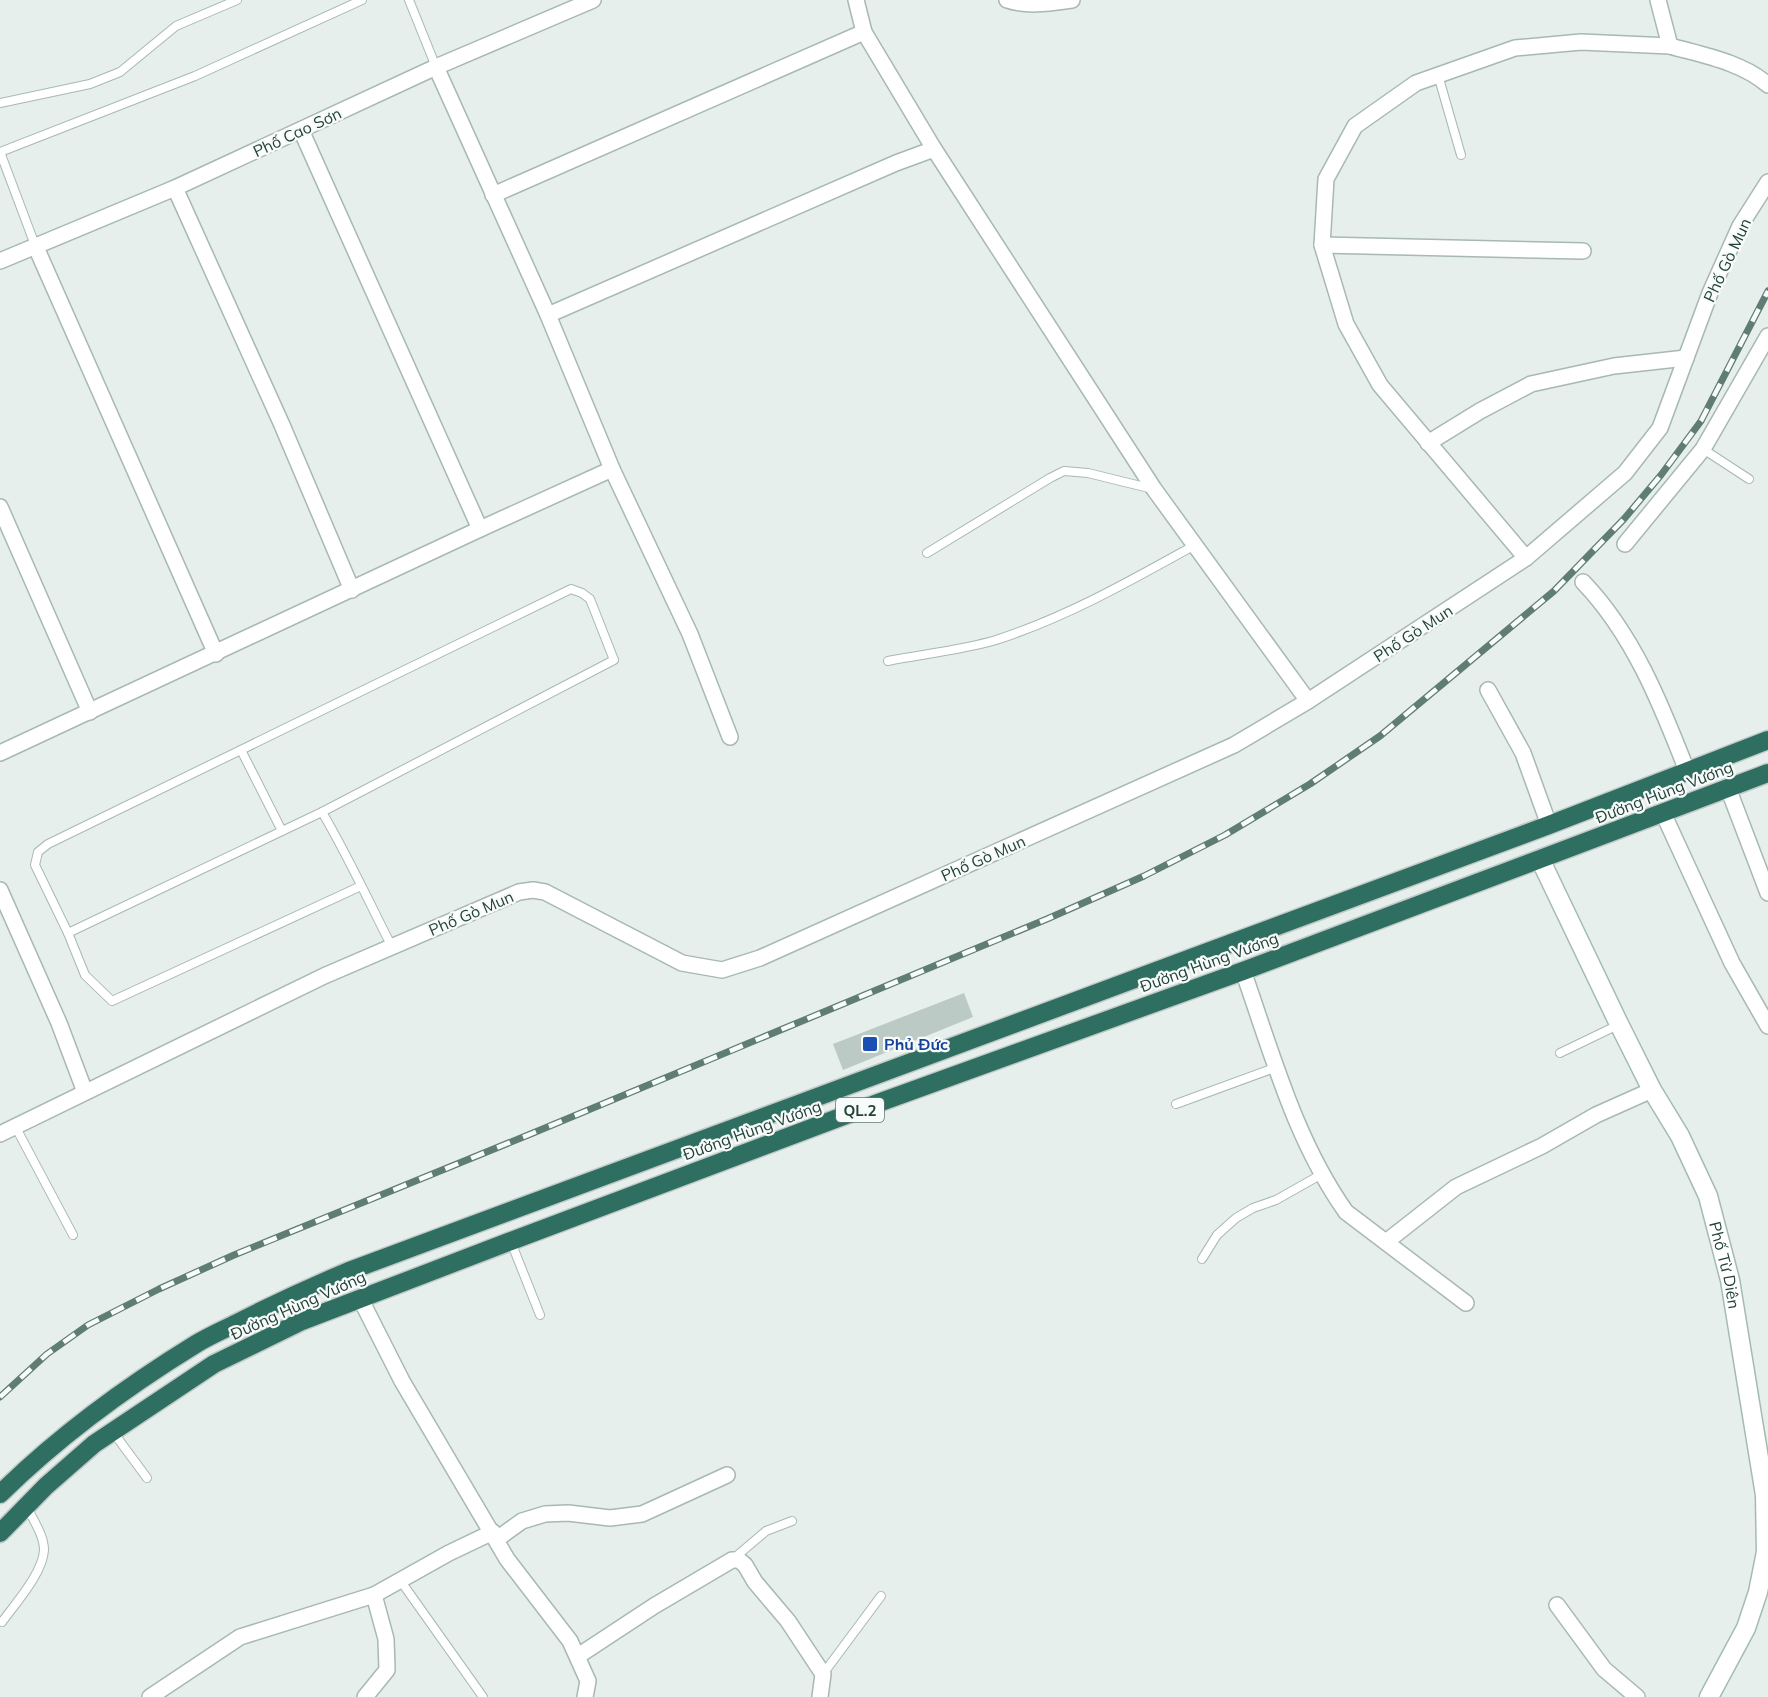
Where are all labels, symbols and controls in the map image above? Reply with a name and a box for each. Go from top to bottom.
street label: Phố Cao Sơn [250,103,344,161]
street label: Phố Gò Mun [1699,215,1755,305]
street label: Phố Gò Mun [1370,600,1456,666]
street label: Đường Hùng Vương [1592,757,1736,827]
street label: Phố Gò Mun [938,830,1028,886]
street label: Phố Gò Mun [425,886,517,940]
street label: Đường Hùng Vương [1137,928,1281,996]
place label: Phủ Đức [884,1034,948,1054]
marker: Phủ Đức [861,1035,879,1053]
street label: Đường Hùng Vương [680,1096,824,1164]
road number: QL.2 [836,1098,884,1122]
street label: Phố Từ Diên [1705,1219,1745,1310]
street label: Đường Hùng Vương [227,1266,369,1344]

